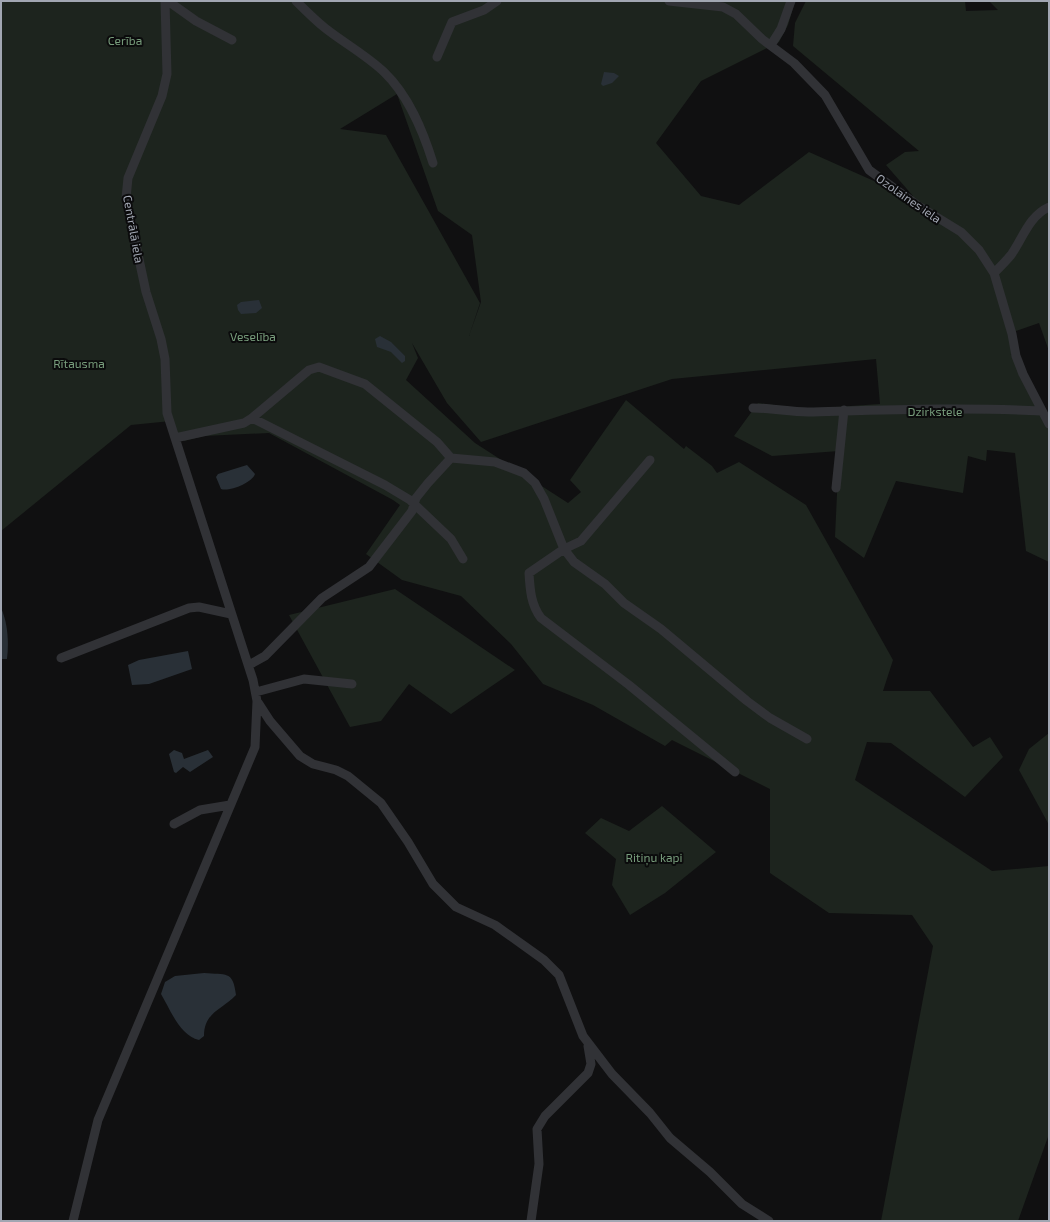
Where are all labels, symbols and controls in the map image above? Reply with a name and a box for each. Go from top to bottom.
park label: Cerība [108,33,142,47]
street label: Ozolaines iela [874,171,944,225]
street label: Centrālā iela [121,194,147,264]
park label: Veselība [230,329,276,343]
park label: Rītausma [53,356,105,370]
park label: Dzirkstele [907,404,963,418]
park label: Ritiņu kapi [625,850,683,866]

